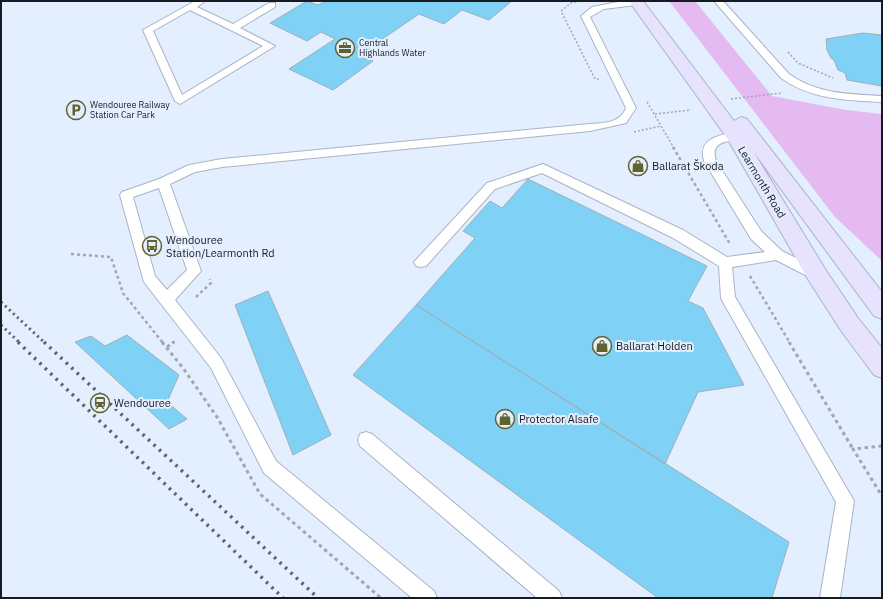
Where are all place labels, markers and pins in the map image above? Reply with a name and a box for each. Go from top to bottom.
office icon: Central Highlands Water [334,37,356,59]
place label: Central Highlands Water [359,37,426,58]
parking icon: Wendouree Railway Station Car Park [65,99,87,121]
place label: Wendouree Railway Station Car Park [90,99,170,120]
shop icon: Ballarat Škoda [627,155,649,177]
place label: Ballarat Škoda [652,159,724,173]
place label: Wendouree Station/Learmonth Rd [166,233,275,260]
bus stop icon: Wendouree Station/Learmonth Rd [141,235,163,257]
shop icon: Ballarat Holden [591,335,613,357]
place label: Ballarat Holden [616,339,693,353]
station icon: Wendouree [89,392,111,414]
place label: Wendouree [114,396,171,410]
shop icon: Protector Alsafe [494,408,516,430]
place label: Protector Alsafe [519,412,599,426]

